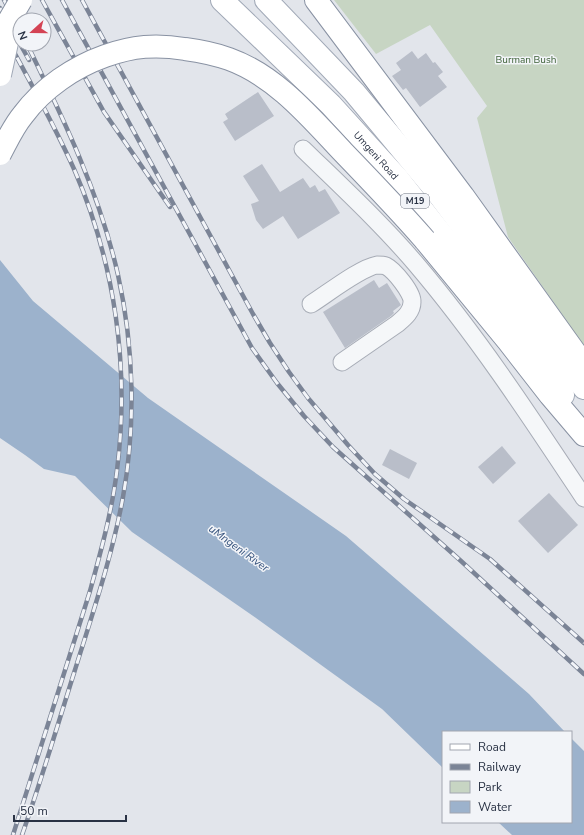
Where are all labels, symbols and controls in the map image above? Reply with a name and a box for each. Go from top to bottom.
north arrow [12,12,52,52]
text: N [15,29,32,42]
park label: Burman Bush [496,53,556,67]
street label: Umgeni Road [350,129,401,183]
road number: M19 [401,194,429,208]
water label: uMngeni River [206,521,273,576]
legend [442,731,572,823]
text: Road [478,739,506,755]
text: Railway [478,759,522,775]
text: Park [478,779,503,795]
scale bar [14,797,126,823]
text: Water [478,799,512,815]
text: 50 m [20,803,48,819]

